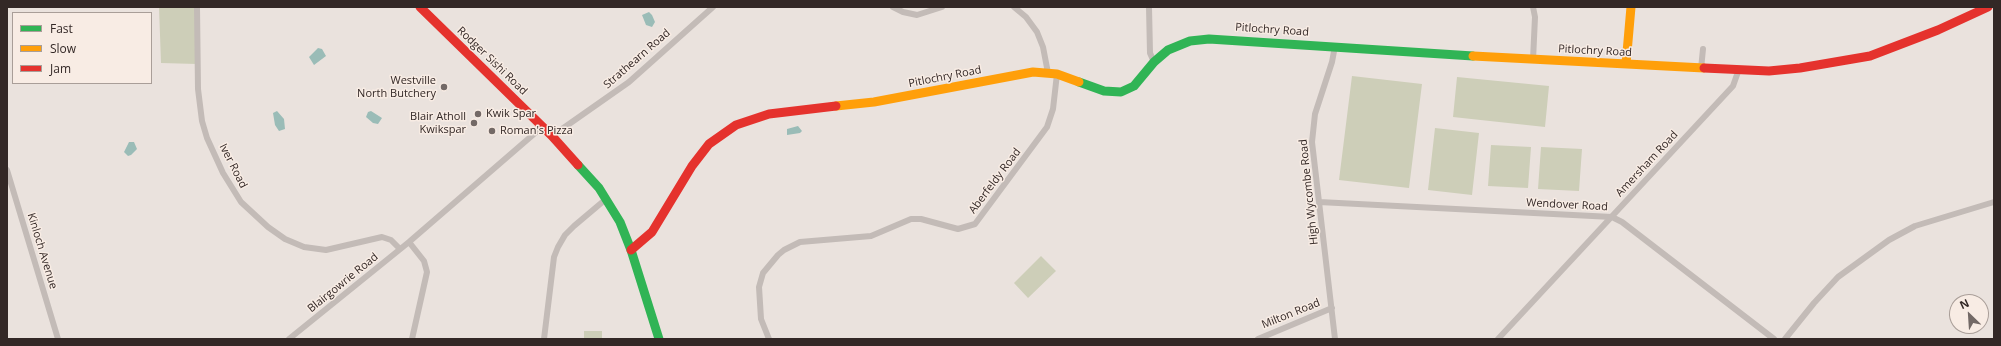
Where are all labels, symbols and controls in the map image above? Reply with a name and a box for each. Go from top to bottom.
legend [12,12,152,84]
text: Fast [50,20,73,37]
street label: Pitlochry Road [1235,21,1309,39]
street label: Rodger Sishi Road [454,24,530,98]
street label: Strathearn Road [601,27,673,91]
text: Slow [50,40,76,57]
street label: Pitlochry Road [1558,42,1632,60]
text: Jam [50,60,71,77]
street label: Pitlochry Road [908,63,982,91]
place label: Westville North Butchery [357,74,436,100]
marker: Westville North Butchery [439,82,449,92]
place label: Kwik Spar [486,107,536,121]
marker: Kwik Spar [473,109,483,119]
place label: Blair Atholl Kwikspar [410,110,466,136]
marker: Blair Atholl Kwikspar [469,118,479,128]
place label: Roman's Pizza [500,124,573,138]
marker: Roman's Pizza [487,126,497,136]
street label: Amersham Road [1613,128,1681,200]
street label: High Wycombe Road [1297,138,1321,246]
street label: Iver Road [216,141,250,191]
street label: Aberfeldy Road [966,146,1024,216]
street label: Wendover Road [1526,196,1608,214]
street label: Kinloch Avenue [24,211,60,291]
street label: Blairgowrie Road [305,251,381,315]
north arrow [1949,294,1989,334]
text: N [1957,295,1971,312]
street label: Milton Road [1260,296,1322,332]

